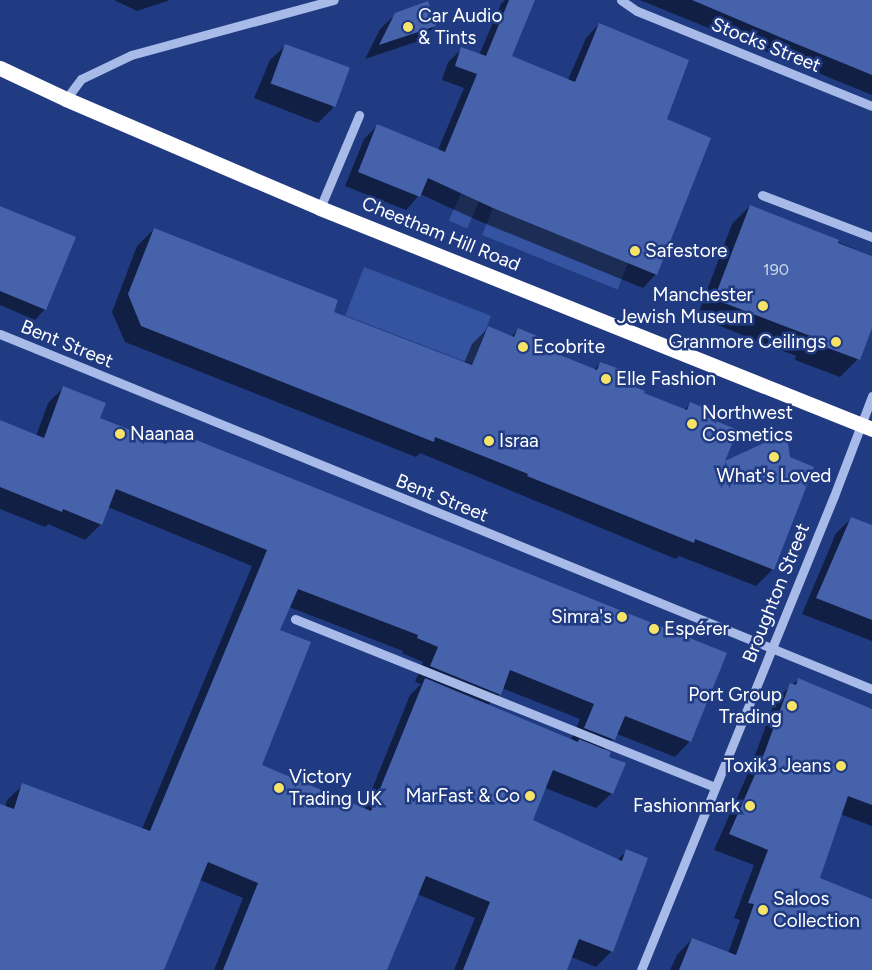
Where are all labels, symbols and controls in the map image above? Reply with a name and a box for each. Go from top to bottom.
place label: Car Audio & Tints [418,5,503,49]
street label: Stocks Street [708,13,824,77]
marker: Car Audio & Tints [402,21,414,33]
street label: Cheetham Hill Road [358,192,524,276]
place label: Safestore [645,240,727,262]
marker: Safestore [629,245,641,257]
house number: 190 [763,260,789,280]
place label: Manchester Jewish Museum [617,284,753,328]
marker: Manchester Jewish Museum [757,300,769,312]
street label: Bent Street [17,315,117,373]
place label: Granmore Ceilings [668,331,826,353]
place label: Ecobrite [533,336,605,358]
marker: Granmore Ceilings [830,336,842,348]
marker: Ecobrite [517,341,529,353]
place label: Elle Fashion [616,368,716,390]
marker: Elle Fashion [600,373,612,385]
place label: Northwest Cosmetics [702,402,793,446]
marker: Northwest Cosmetics [686,418,698,430]
place label: Naanaa [130,423,194,445]
marker: Naanaa [114,428,126,440]
place label: Israa [499,430,539,452]
marker: Israa [483,435,495,447]
marker: What's Loved [768,451,780,463]
place label: What's Loved [717,465,831,487]
street label: Bent Street [392,469,492,527]
street label: Broughton Street [738,520,814,666]
place label: Simra's [551,606,612,628]
marker: Simra's [616,611,628,623]
place label: Espérer [664,618,729,640]
marker: Espérer [648,623,660,635]
place label: Port Group Trading [688,684,782,728]
marker: Port Group Trading [786,700,798,712]
place label: Toxik3 Jeans [724,755,831,777]
marker: Toxik3 Jeans [835,760,847,772]
place label: Victory Trading UK [289,766,382,810]
marker: Victory Trading UK [273,782,285,794]
place label: MarFast & Co [406,785,520,807]
marker: MarFast & Co [524,790,536,802]
place label: Fashionmark [633,795,740,817]
marker: Fashionmark [744,800,756,812]
place label: Saloos Collection [773,888,860,932]
marker: Saloos Collection [757,904,769,916]

